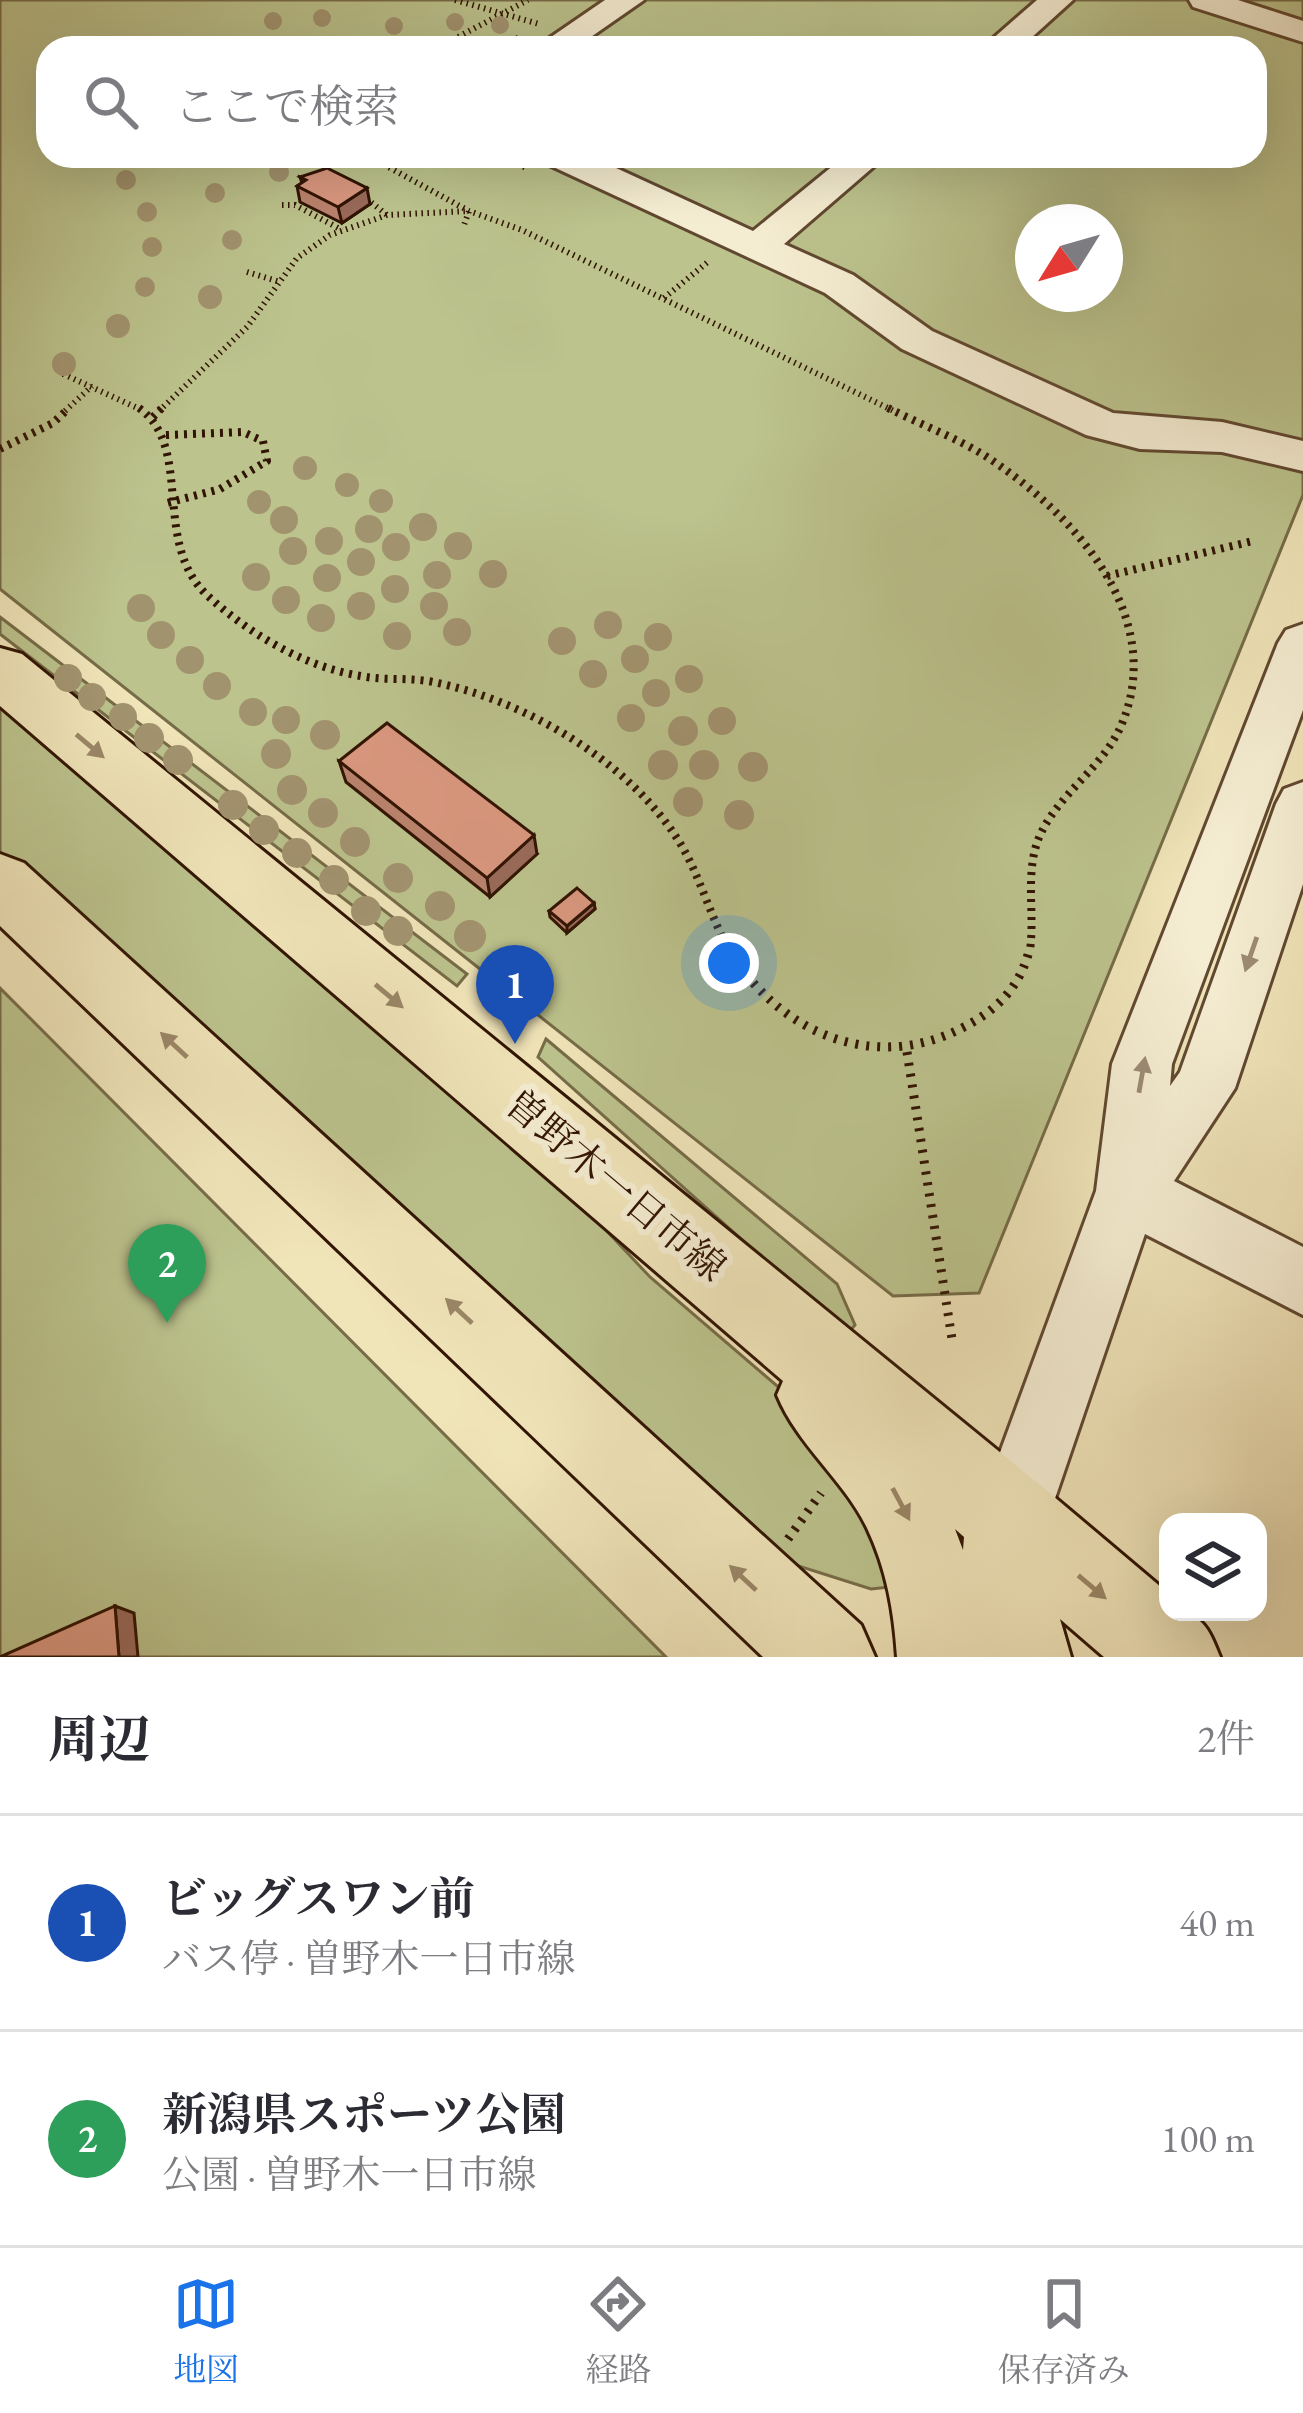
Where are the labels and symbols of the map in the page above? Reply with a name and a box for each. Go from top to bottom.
north arrow [1015,204,1123,312]
one-way arrow [75,732,105,758]
your location [699,933,759,993]
one-way arrow [1241,936,1259,972]
pin: 1 [476,945,554,1044]
one-way arrow [374,982,404,1008]
one-way arrow [159,1032,188,1059]
one-way arrow [1134,1056,1152,1094]
street label: 曽野木一日市線 [495,1078,737,1292]
pin: 2 [128,1224,206,1323]
one-way arrow [444,1298,473,1326]
one-way arrow [890,1486,911,1521]
one-way arrow [729,1564,758,1592]
one-way arrow [1077,1573,1107,1599]

